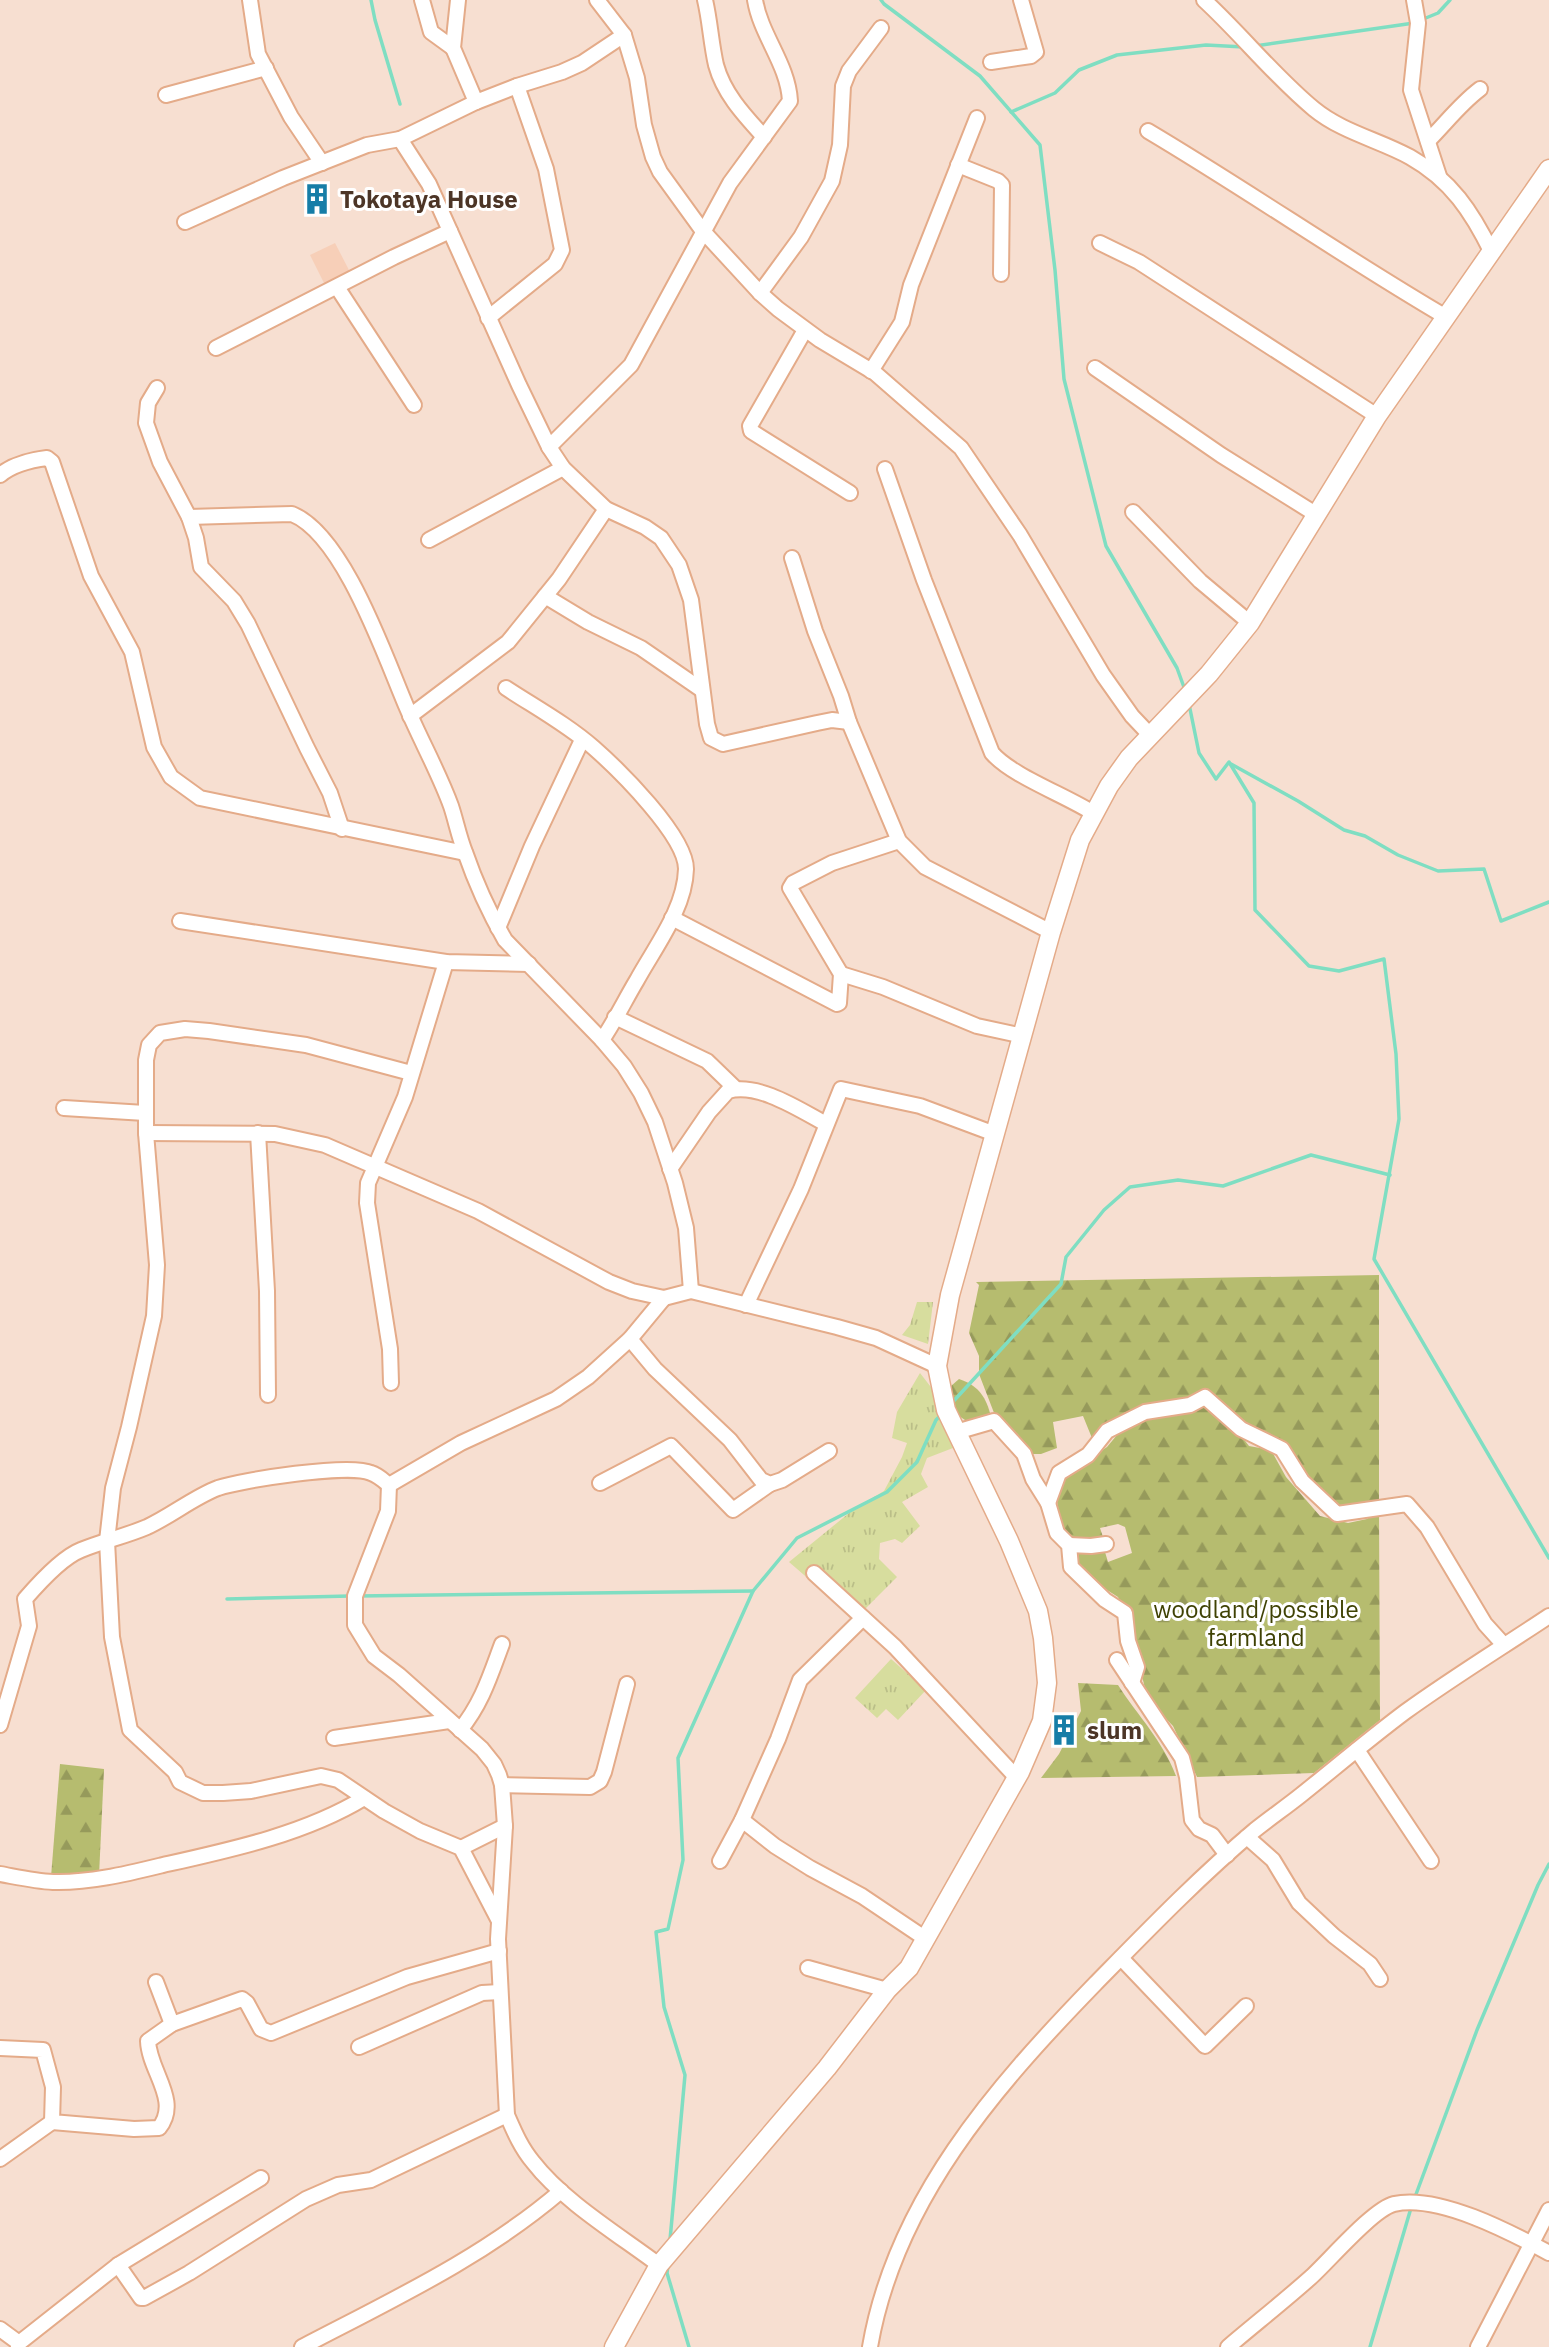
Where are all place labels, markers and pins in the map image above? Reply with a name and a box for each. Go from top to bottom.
building icon: Tokotaya House [300,182,334,216]
place label: Tokotaya House [340,183,518,215]
building icon: slum [1047,1713,1081,1747]
place label: slum [1087,1714,1142,1746]

